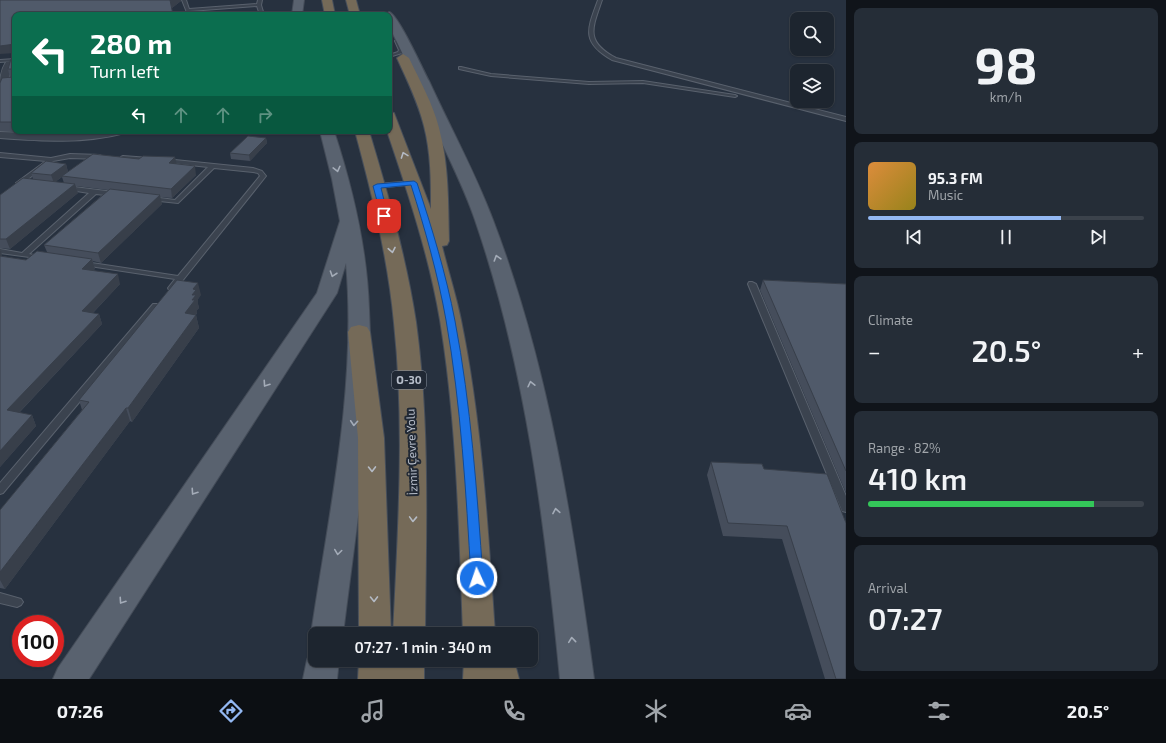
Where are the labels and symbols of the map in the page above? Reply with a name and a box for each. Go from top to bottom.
one-way arrow [400,152,408,159]
one-way arrow [332,165,340,172]
pin [367,199,401,233]
one-way arrow [388,247,396,253]
one-way arrow [493,255,501,262]
one-way arrow [330,270,338,277]
road number: O-30 [392,371,426,389]
one-way arrow [263,380,271,387]
one-way arrow [528,381,536,387]
street label: İzmir Çevre Yolu [402,409,421,495]
one-way arrow [349,420,358,426]
one-way arrow [368,466,376,472]
one-way arrow [192,488,199,495]
one-way arrow [552,508,560,514]
one-way arrow [408,516,417,522]
one-way arrow [334,548,343,555]
position arrow [456,557,498,599]
one-way arrow [120,596,127,603]
one-way arrow [370,596,378,602]
speed limit sign: 100 [12,615,64,667]
one-way arrow [568,637,577,643]

